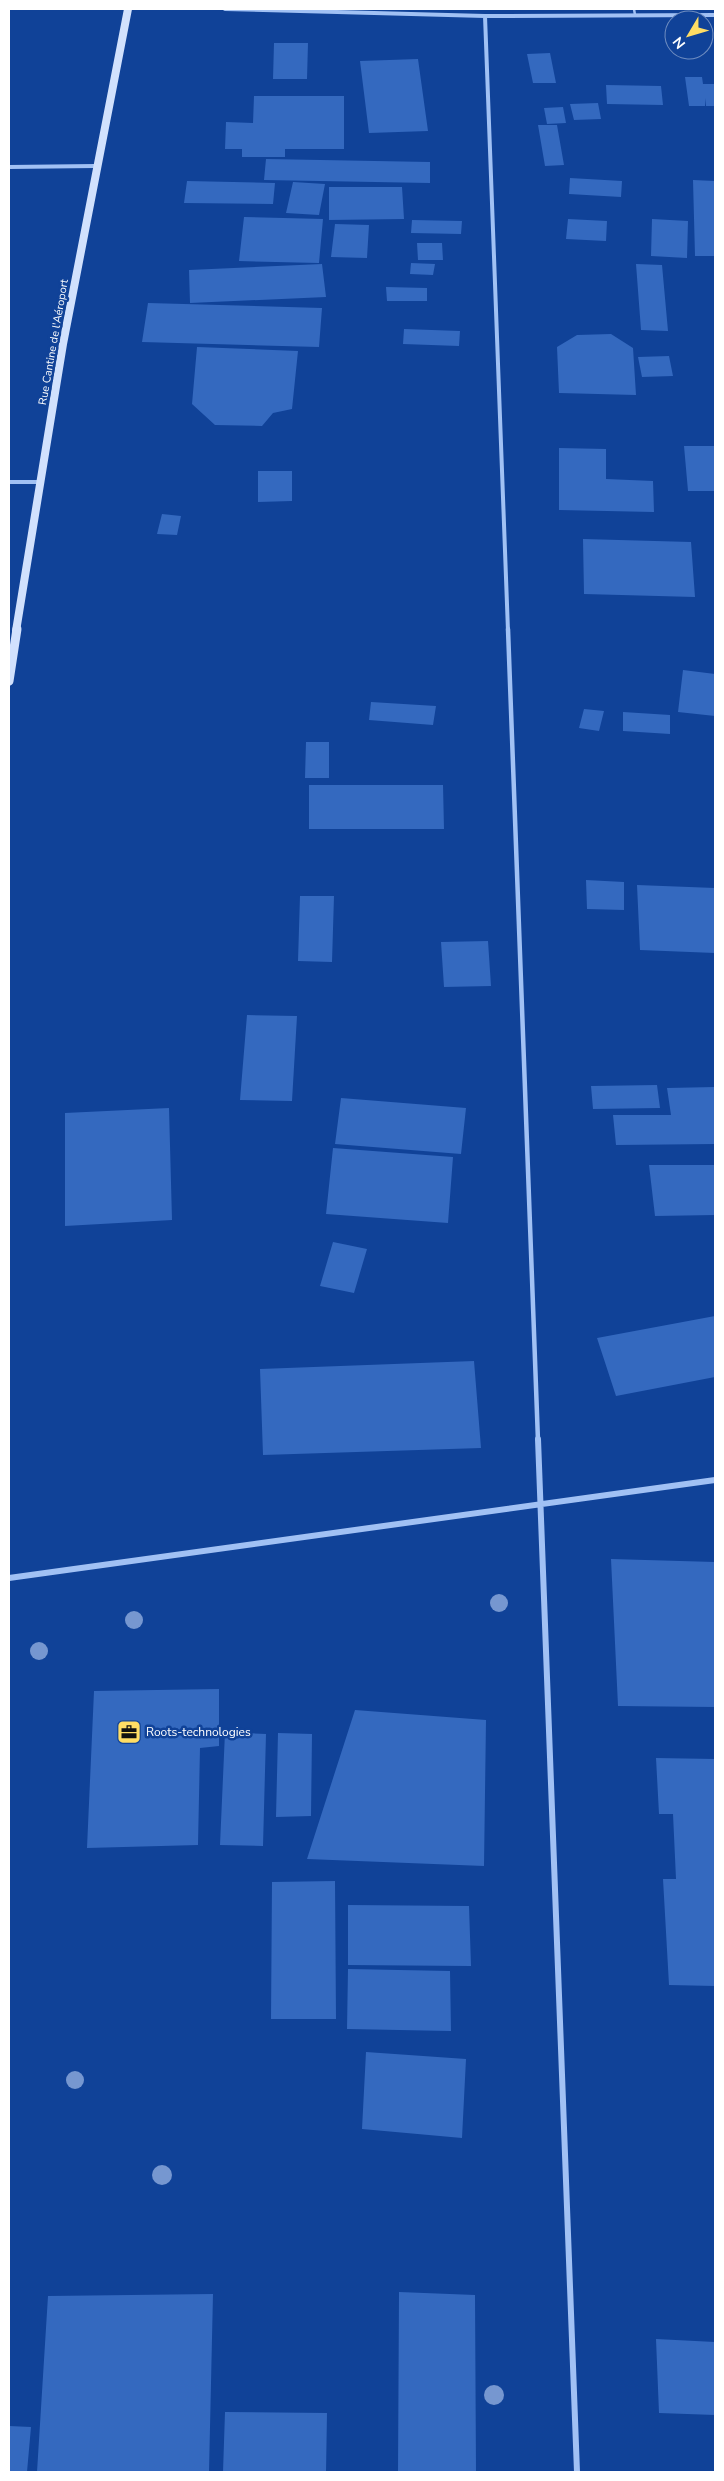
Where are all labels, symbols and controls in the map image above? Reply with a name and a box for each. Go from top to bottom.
north arrow [664,10,714,60]
text: N [668,33,690,53]
street label: Rue Cantine de l'Aéroport [35,278,72,406]
office icon: Roots-technologies [116,1719,142,1745]
place label: Roots-technologies [146,1724,251,1740]

